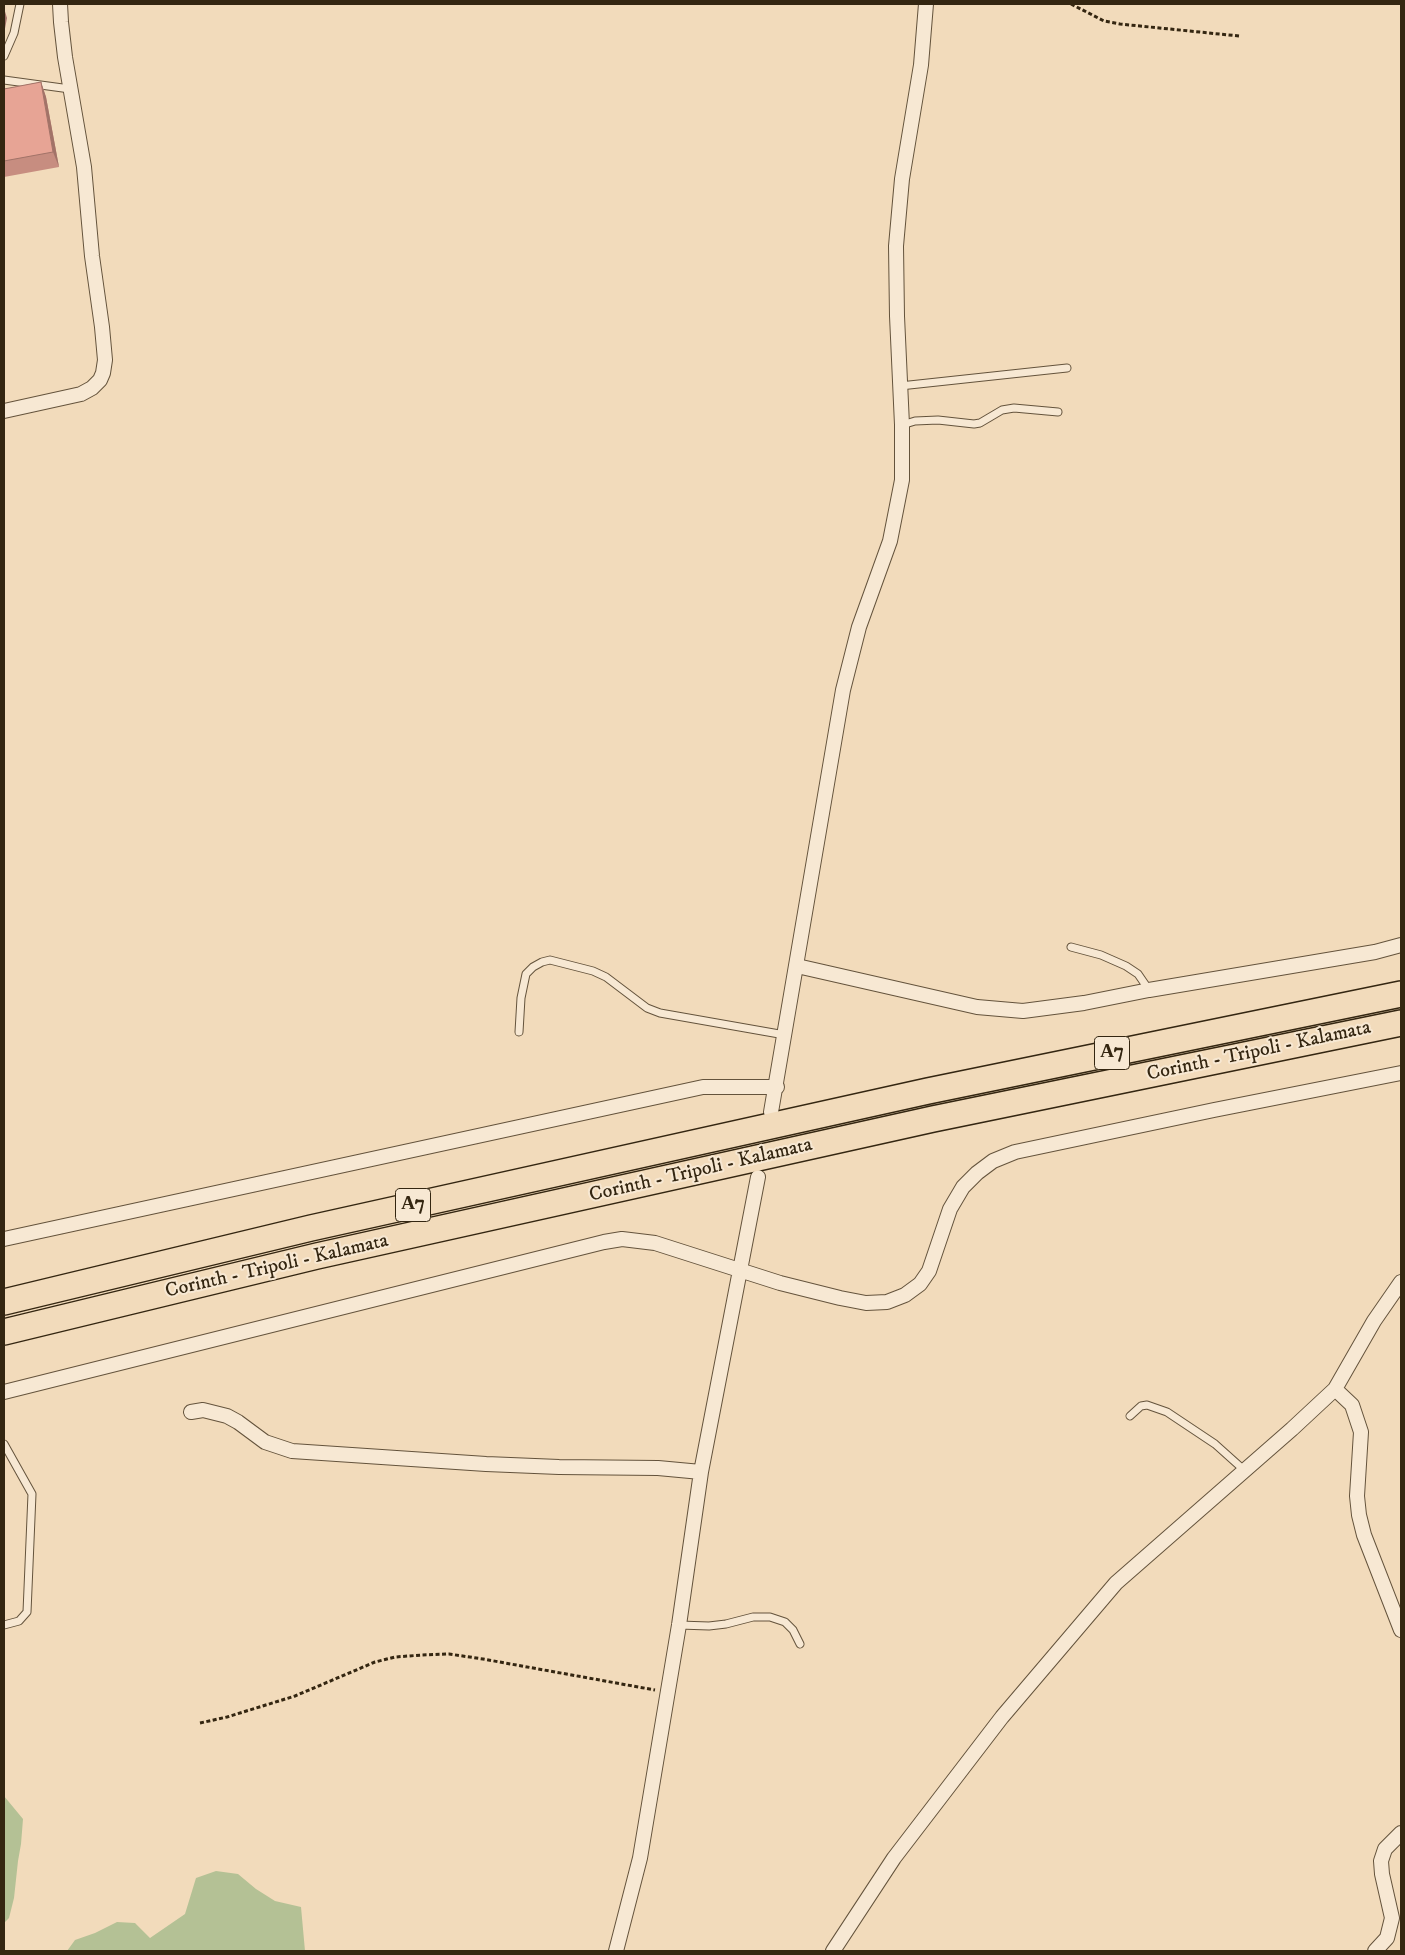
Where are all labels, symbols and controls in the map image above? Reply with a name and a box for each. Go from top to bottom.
street label: Corinth - Tripoli - Kalamata [1145,1017,1373,1087]
road number: Α7 [1094,1036,1130,1070]
street label: Corinth - Tripoli - Kalamata [587,1134,815,1208]
road number: Α7 [396,1188,430,1222]
street label: Corinth - Tripoli - Kalamata [163,1230,391,1304]

